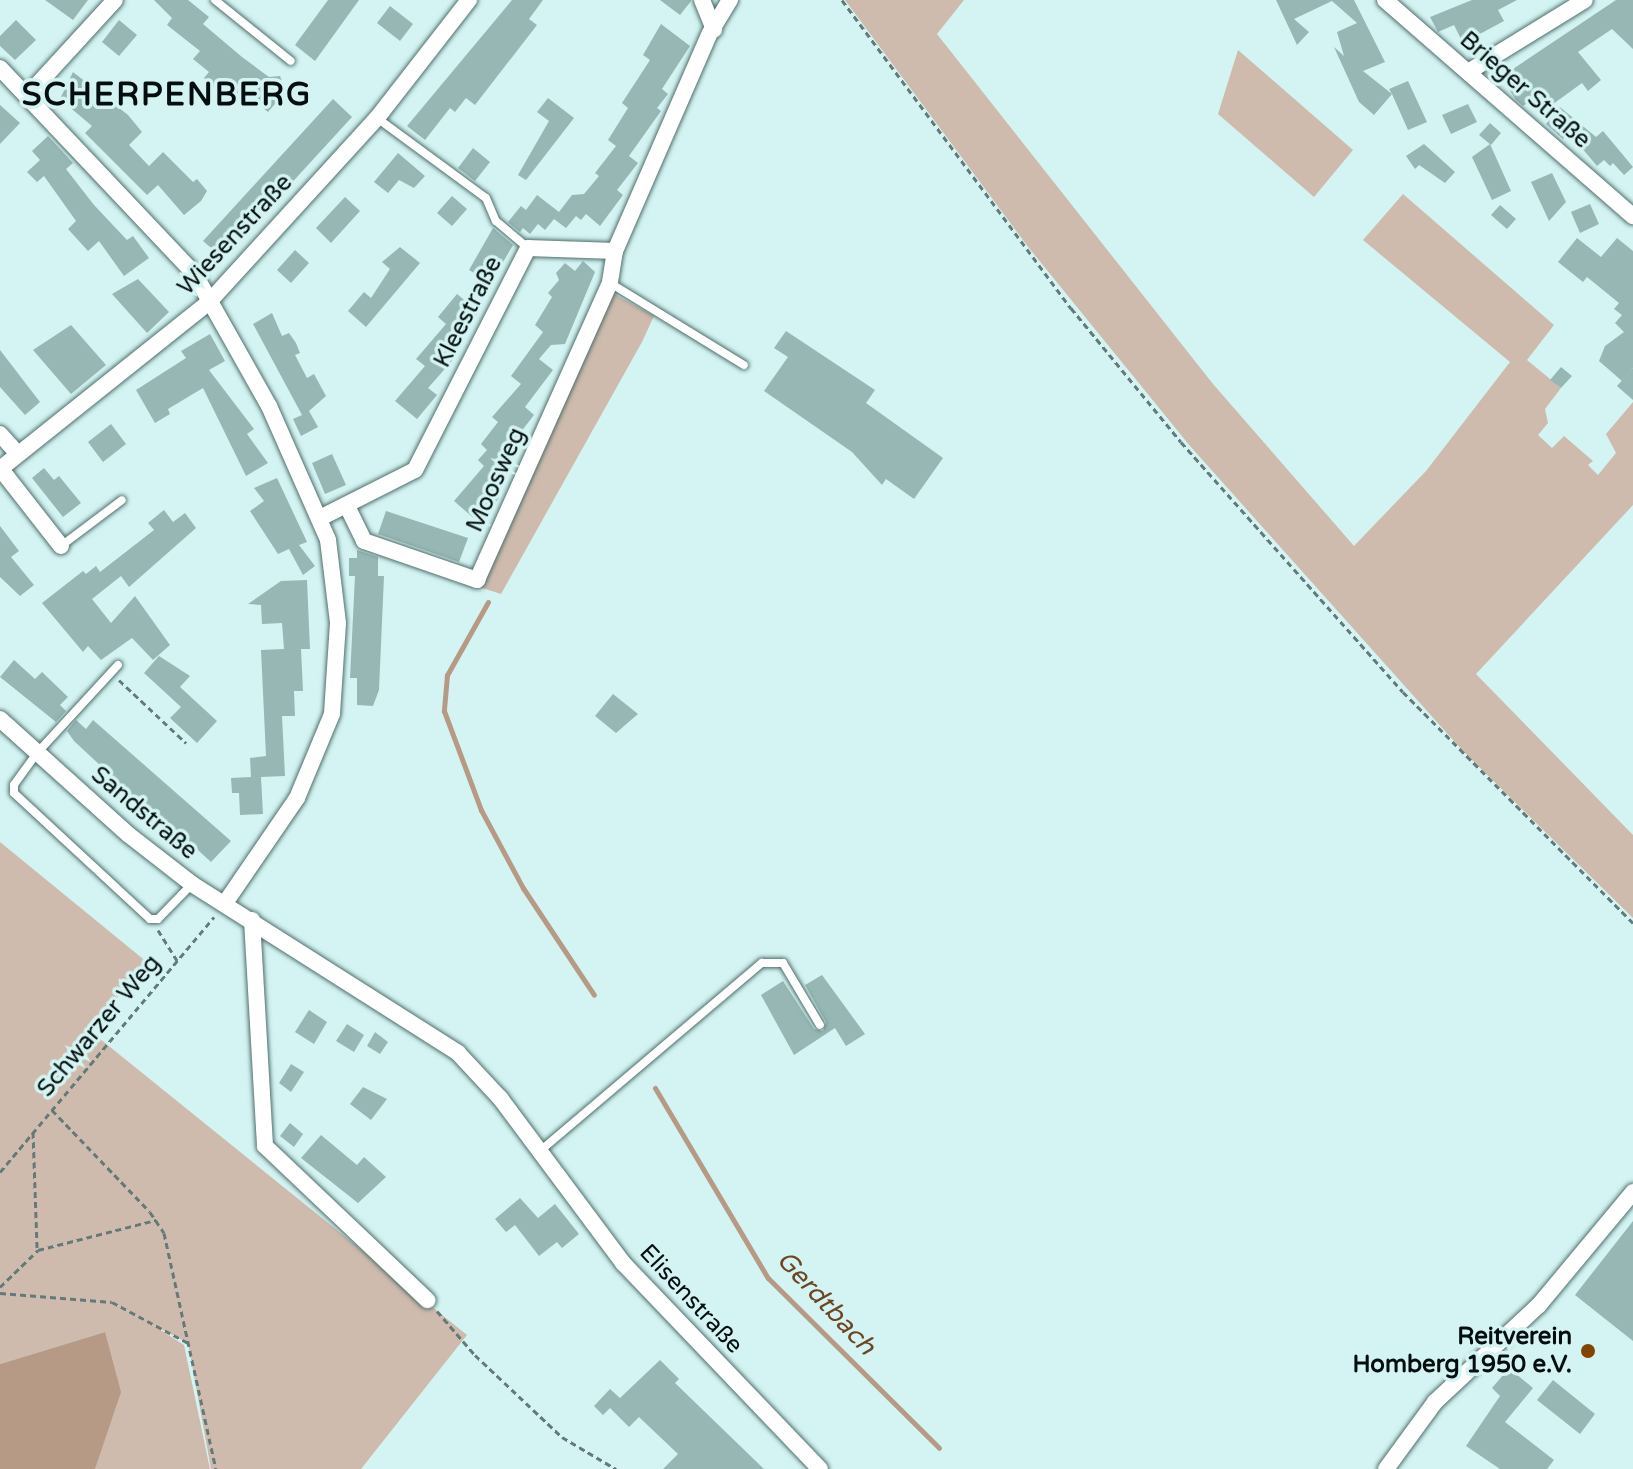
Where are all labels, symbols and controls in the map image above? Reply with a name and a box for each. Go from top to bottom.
street label: Brieger Straße [1454,25,1596,155]
district label: SCHERPENBERG [22,76,312,114]
street label: Wiesenstraße [172,169,298,301]
street label: Kleestraße [428,252,508,372]
street label: Moosweg [460,423,532,537]
street label: Sandstraße [85,760,203,866]
street label: Schwarzer Weg [31,949,167,1103]
street label: Elisenstraße [633,1239,749,1359]
water label: Gerdtbach [770,1244,882,1362]
place label: Reitverein Homberg 1950 e.V. [1353,1323,1572,1379]
marker: Reitverein Homberg 1950 e.V. [1579,1342,1597,1360]

